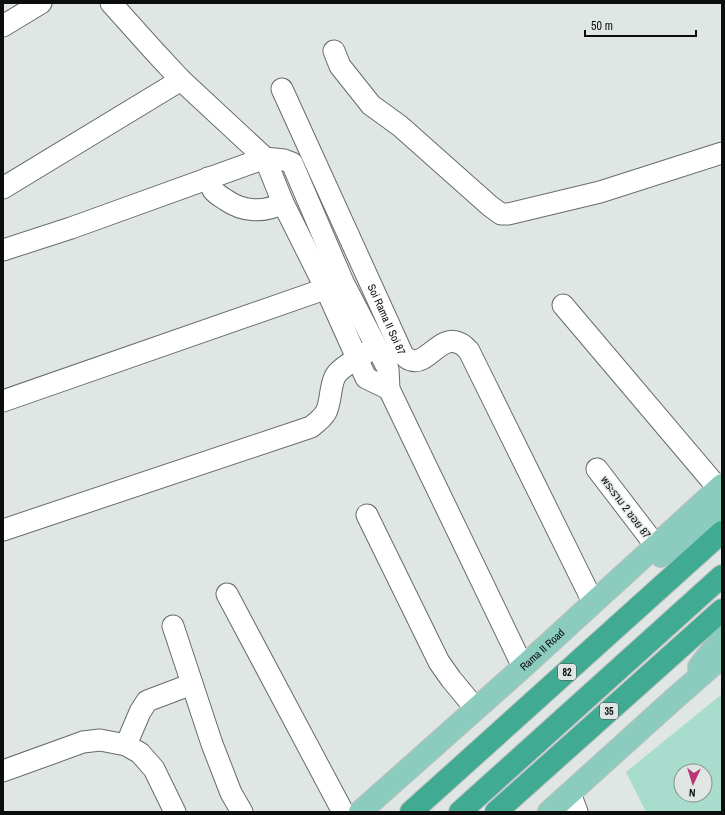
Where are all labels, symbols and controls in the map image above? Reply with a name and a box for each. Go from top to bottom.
scale bar [585,12,696,38]
text: 50 m [591,18,613,34]
street label: Soi Rama II Soi 87 [365,282,409,357]
street label: พระราม 2 ซอย 87 [598,473,654,541]
street label: Rama II Road [517,626,567,674]
road number: 82 [558,664,576,680]
road number: 35 [600,703,618,719]
north arrow [673,763,713,803]
text: N [689,786,696,800]

